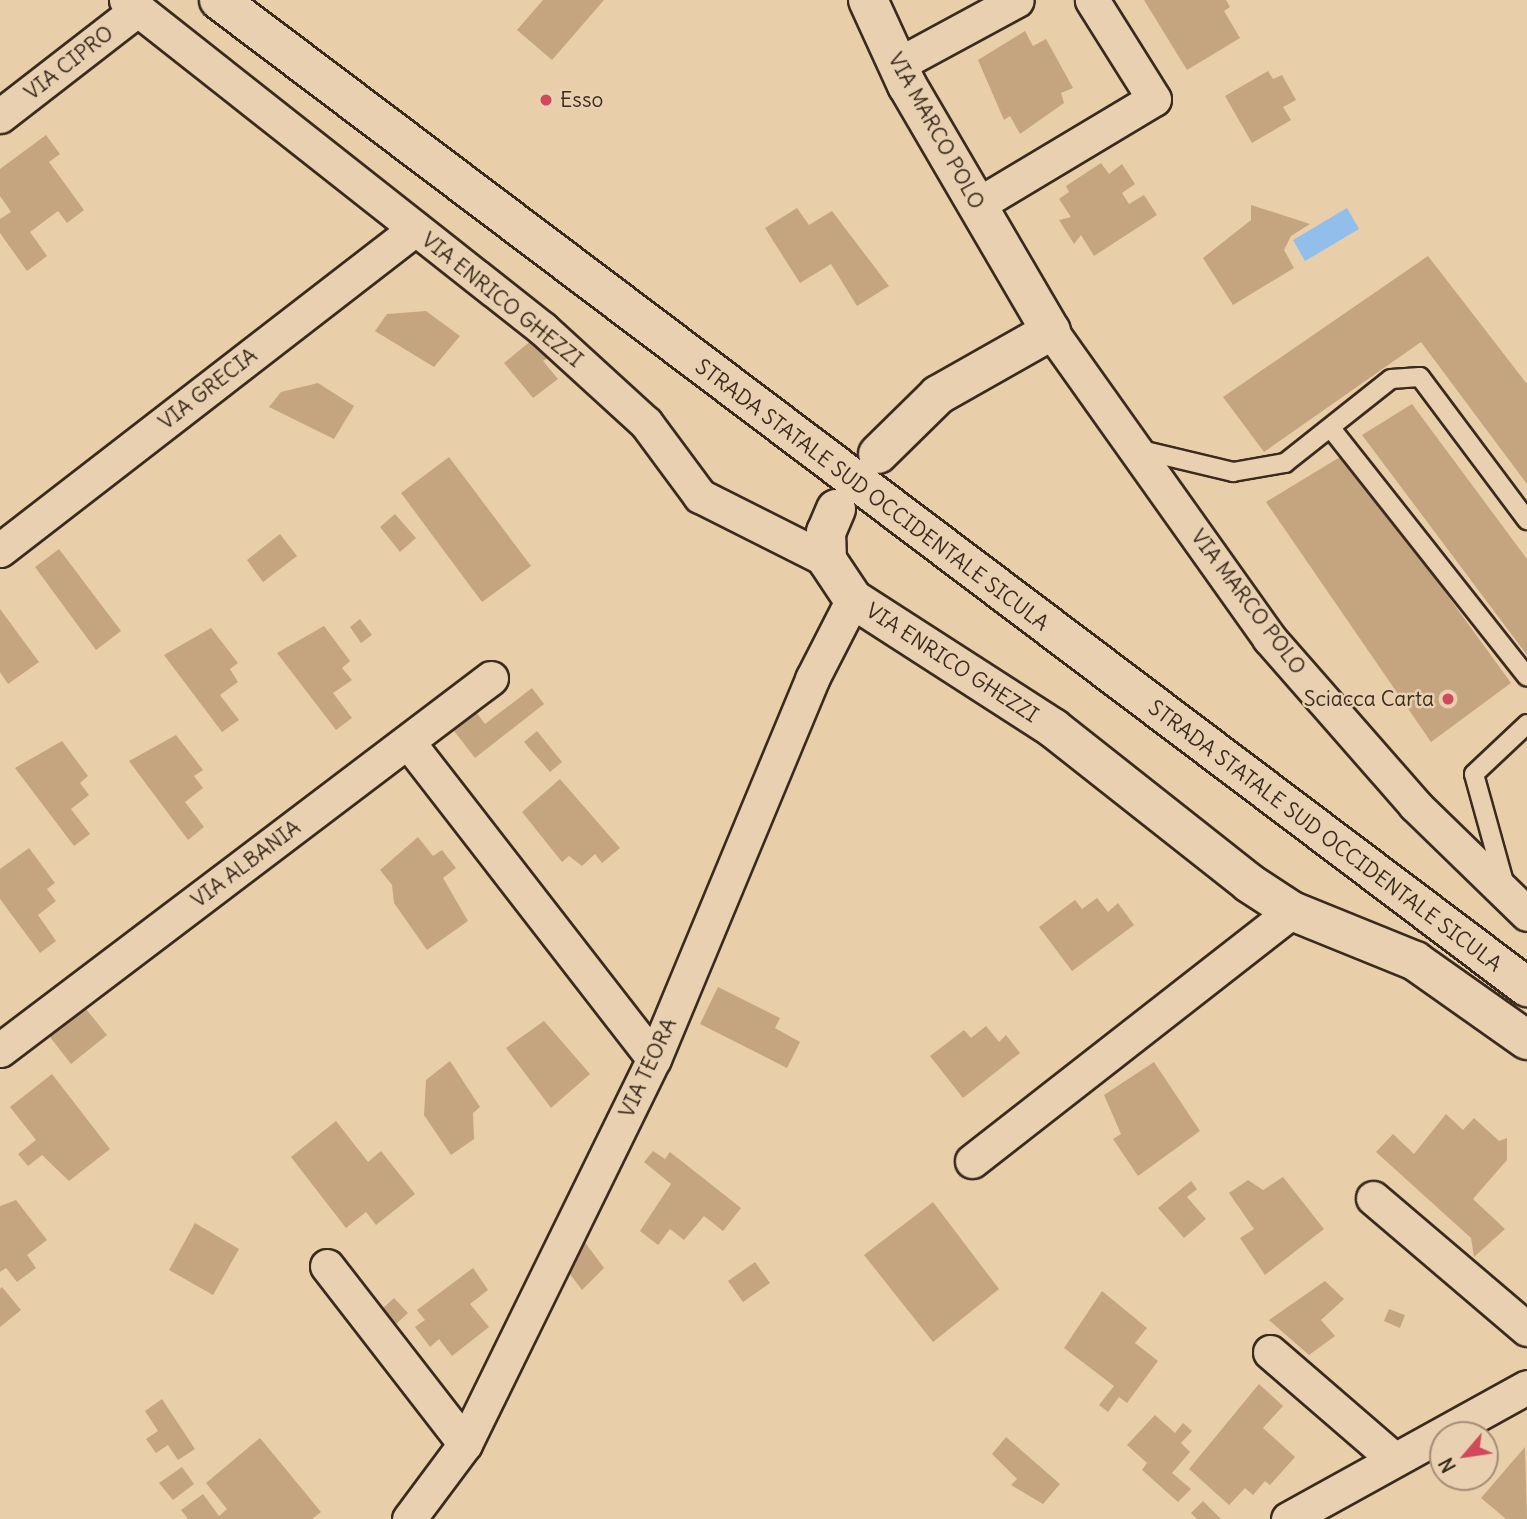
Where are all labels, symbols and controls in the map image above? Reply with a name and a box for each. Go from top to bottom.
street label: VIA CIPRO [20,20,118,106]
street label: VIA MARCO POLO [883,48,989,214]
place label: Esso [560,87,603,113]
marker: Esso [538,92,554,108]
street label: VIA ENRICO GHEZZI [416,227,588,373]
street label: VIA GRECIA [154,343,262,435]
street label: STRADA STATALE SUD OCCIDENTALE SICULA [690,354,1054,636]
street label: VIA MARCO POLO [1185,525,1311,679]
street label: VIA ENRICO GHEZZI [861,598,1043,728]
place label: Sciacca Carta [1304,686,1434,712]
marker: Sciacca Carta [1440,691,1456,707]
street label: STRADA STATALE SUD OCCIDENTALE SICULA [1143,695,1507,977]
street label: VIA ALBANIA [186,815,306,913]
street label: VIA TEORA [614,1014,682,1122]
north arrow [1429,1421,1499,1491]
text: N [1434,1454,1461,1477]

